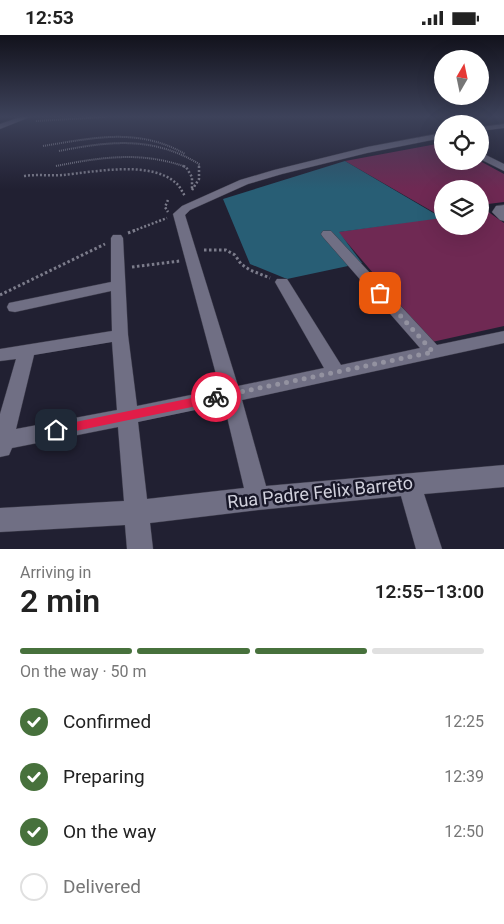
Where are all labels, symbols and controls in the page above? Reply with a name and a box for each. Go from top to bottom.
text: 12:53 [25,6,74,29]
north arrow [434,50,489,105]
map controls [434,50,489,235]
button: locate [434,115,489,170]
button: layers [434,180,489,235]
pin [359,272,401,314]
icon: bag [366,279,394,307]
courier [191,372,241,422]
icon: bike [202,383,230,411]
pin [35,409,77,451]
icon: home [42,416,70,444]
street label: Rua Padre Felix Barreto [226,472,414,512]
text: Arriving in [20,563,91,582]
text: 12:55–13:00 [375,580,484,603]
text: 2 min [20,582,100,620]
text: On the way · 50 m [20,662,147,681]
icon: check [20,708,48,736]
text: Confirmed [63,710,151,733]
text: 12:25 [444,712,484,731]
icon: check [20,763,48,791]
text: Preparing [63,765,145,788]
text: 12:39 [444,767,484,786]
icon: check [20,818,48,846]
text: On the way [63,820,156,843]
text: 12:50 [444,822,484,841]
text: Delivered [63,875,141,898]

